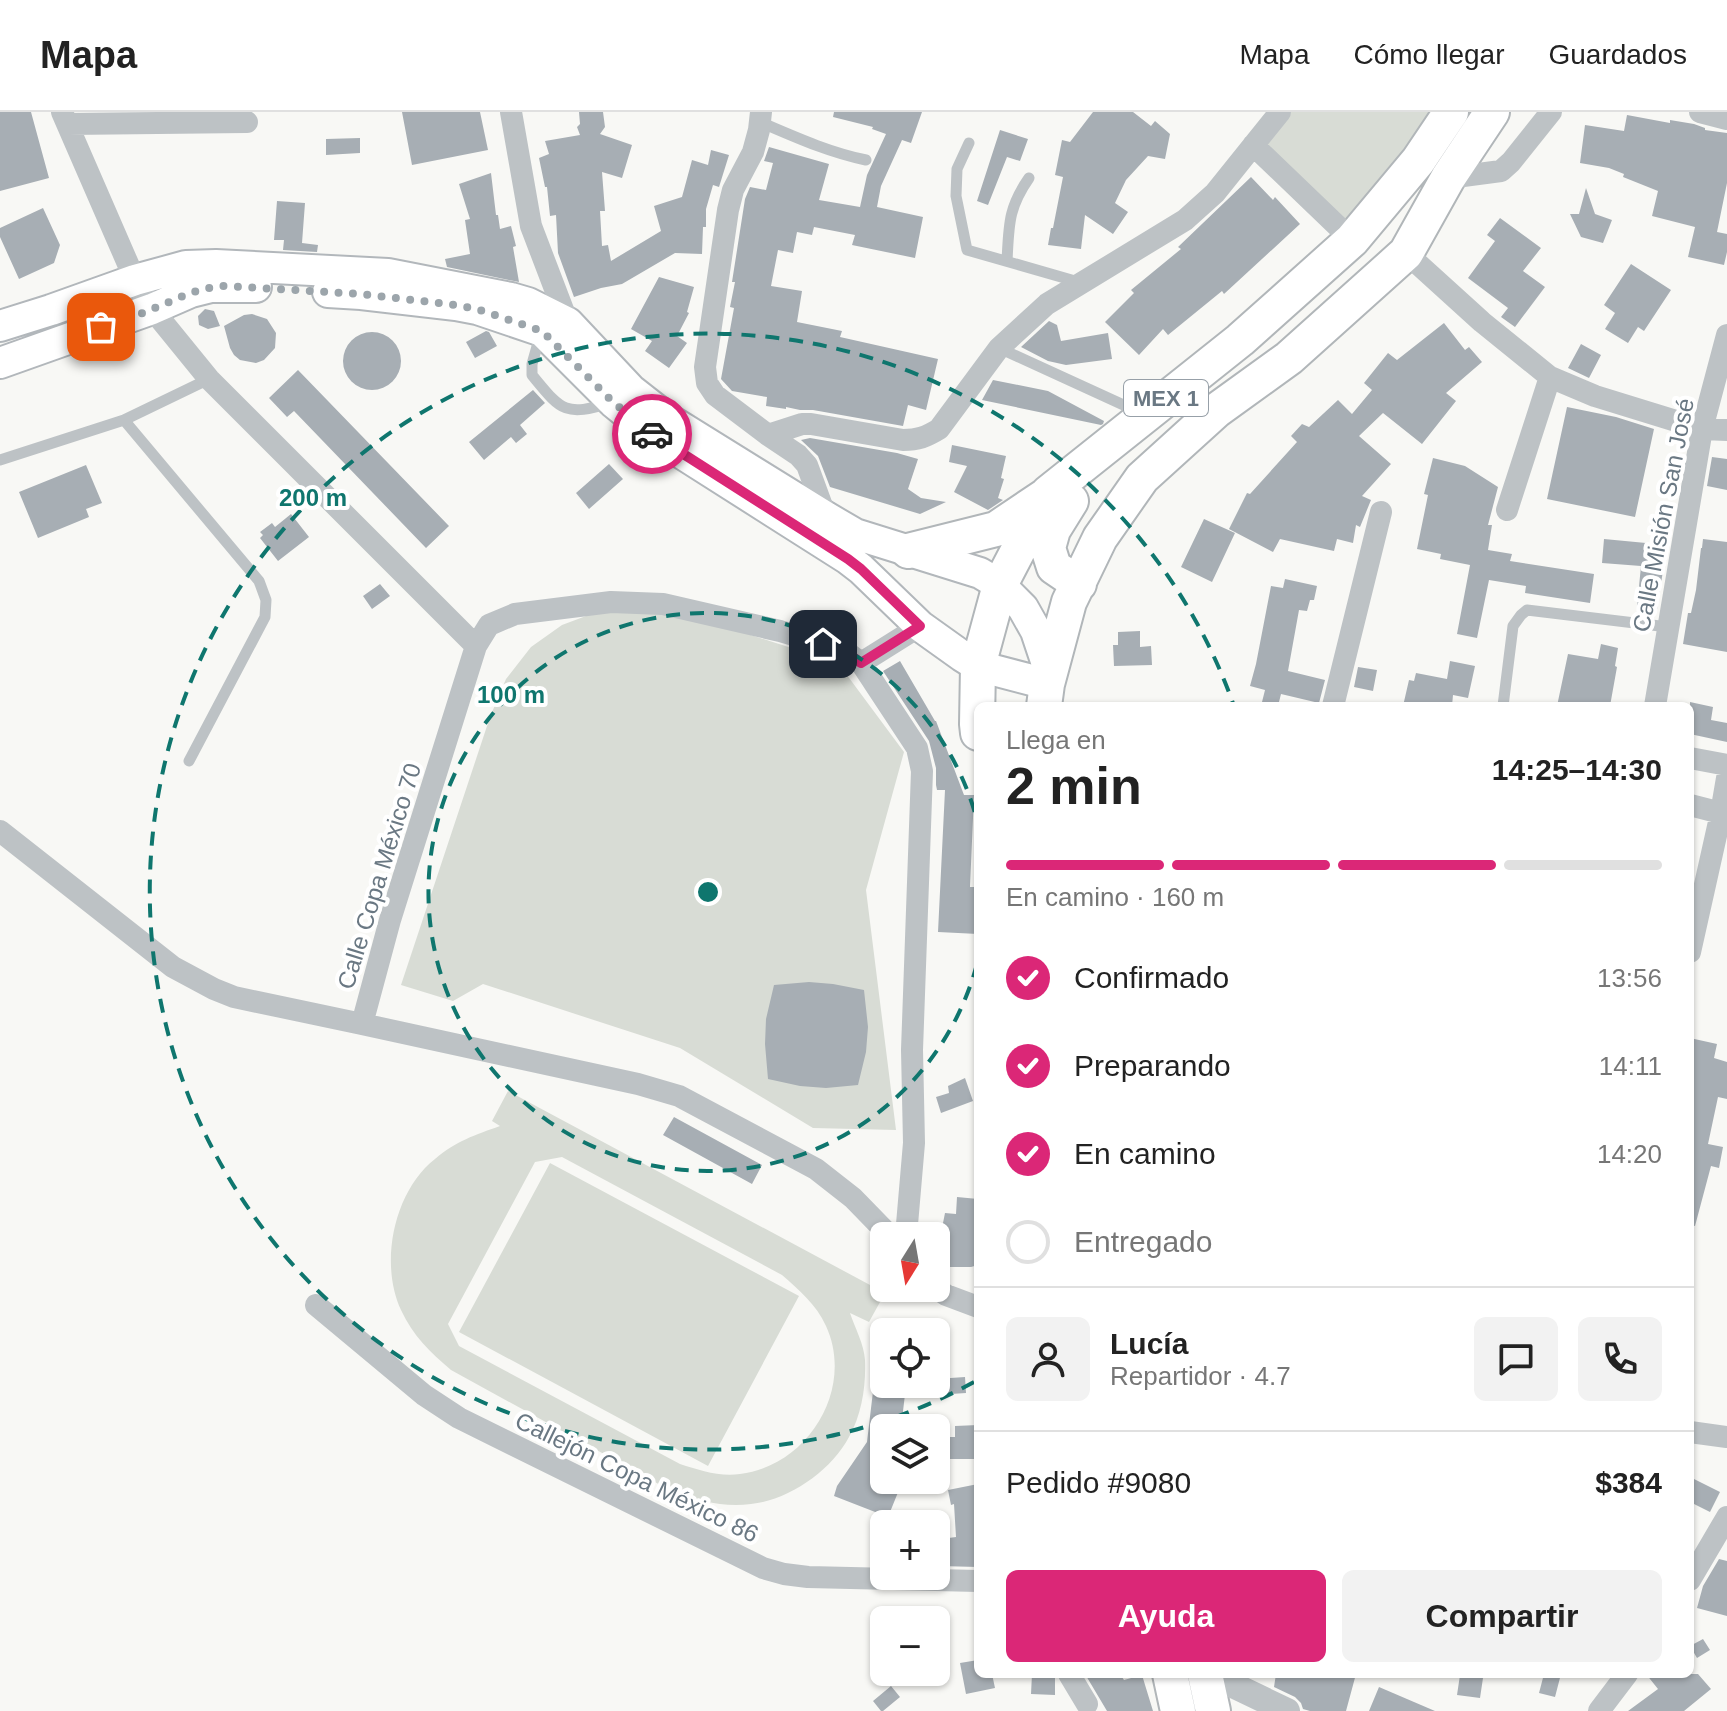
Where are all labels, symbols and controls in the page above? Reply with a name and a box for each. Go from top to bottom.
text: Mapa [40,34,137,76]
text: Mapa [1239,39,1310,70]
text: Cómo llegar [1354,39,1504,70]
text: Guardados [1548,39,1687,70]
pin [67,293,135,361]
icon: bag [79,305,123,349]
road number: MEX 1 [1124,380,1208,416]
courier [612,394,692,474]
street label: Calle Misión San José [1627,396,1699,634]
icon: car [630,412,674,456]
text: 200 m [279,484,347,511]
pin [789,610,857,678]
icon: home [801,622,845,666]
text: 100 m [477,681,545,708]
text: Llega en [1006,725,1106,755]
text: 14:25–14:30 [1492,753,1662,786]
text: 2 min [1006,757,1142,815]
street label: Calle Copa México 70 [332,760,426,992]
centre of rings [694,878,722,906]
text: En camino · 160 m [1006,882,1224,912]
icon: check [1006,956,1050,1000]
text: Confirmado [1074,961,1229,994]
text: 13:56 [1597,963,1662,993]
icon: check [1006,1044,1050,1088]
text: Preparando [1074,1049,1231,1082]
text: 14:11 [1599,1051,1662,1081]
icon: check [1006,1132,1050,1176]
text: En camino [1074,1137,1216,1170]
text: 14:20 [1597,1139,1662,1169]
north arrow [870,1222,950,1302]
map controls [870,1222,950,1686]
text: Entregado [1074,1225,1212,1258]
button: person [1006,1317,1090,1401]
button: chat [1474,1317,1558,1401]
button: phone [1578,1317,1662,1401]
button: locate [870,1318,950,1398]
text: Lucía [1110,1327,1188,1360]
text: Repartidor · 4.7 [1110,1361,1291,1391]
street label: Callejón Copa México 86 [511,1406,763,1548]
button: layers [870,1414,950,1494]
text: Pedido #9080 [1006,1466,1191,1499]
text: $384 [1595,1466,1662,1499]
button: + [870,1510,950,1590]
button: Ayuda [1006,1570,1326,1662]
button: Compartir [1342,1570,1662,1662]
button: − [870,1606,950,1686]

